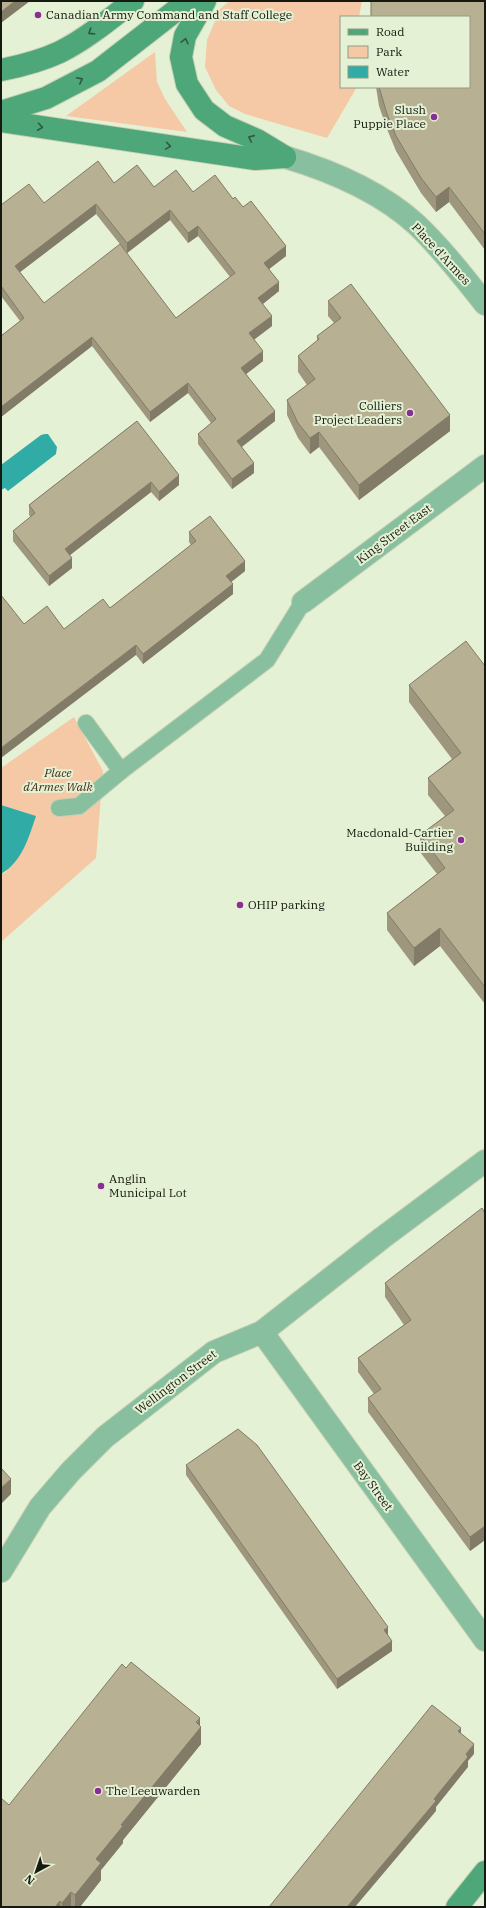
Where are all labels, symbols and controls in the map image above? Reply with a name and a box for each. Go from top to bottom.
place label: Canadian Army Command and Staff College [46,7,292,22]
marker: Canadian Army Command and Staff College [33,10,43,20]
legend [340,16,470,88]
text: Road [376,24,405,39]
one-way arrow [88,28,95,35]
one-way arrow [180,38,188,44]
text: Park [376,44,402,59]
text: Water [376,64,410,79]
one-way arrow [76,77,84,85]
place label: Slush Puppie Place [353,102,427,131]
marker: Slush Puppie Place [429,112,439,122]
one-way arrow [37,122,43,131]
one-way arrow [247,135,255,143]
one-way arrow [165,141,171,150]
street label: Place d'Armes [409,220,474,288]
place label: Colliers Project Leaders [314,398,402,427]
marker: Colliers Project Leaders [405,408,415,418]
street label: King Street East [353,501,434,567]
park label: Place d'Armes Walk [23,765,93,794]
place label: Macdonald-Cartier Building [346,825,454,854]
marker: Macdonald-Cartier Building [456,835,466,845]
place label: OHIP parking [248,897,325,912]
marker: OHIP parking [235,900,245,910]
place label: Anglin Municipal Lot [109,1171,187,1200]
marker: Anglin Municipal Lot [96,1181,106,1191]
street label: Wellington Street [132,1346,219,1417]
street label: Bay Street [350,1458,396,1513]
place label: The Leeuwarden [106,1783,201,1798]
marker: The Leeuwarden [93,1786,103,1796]
north arrow [16,1852,56,1892]
text: N [22,1871,37,1888]

